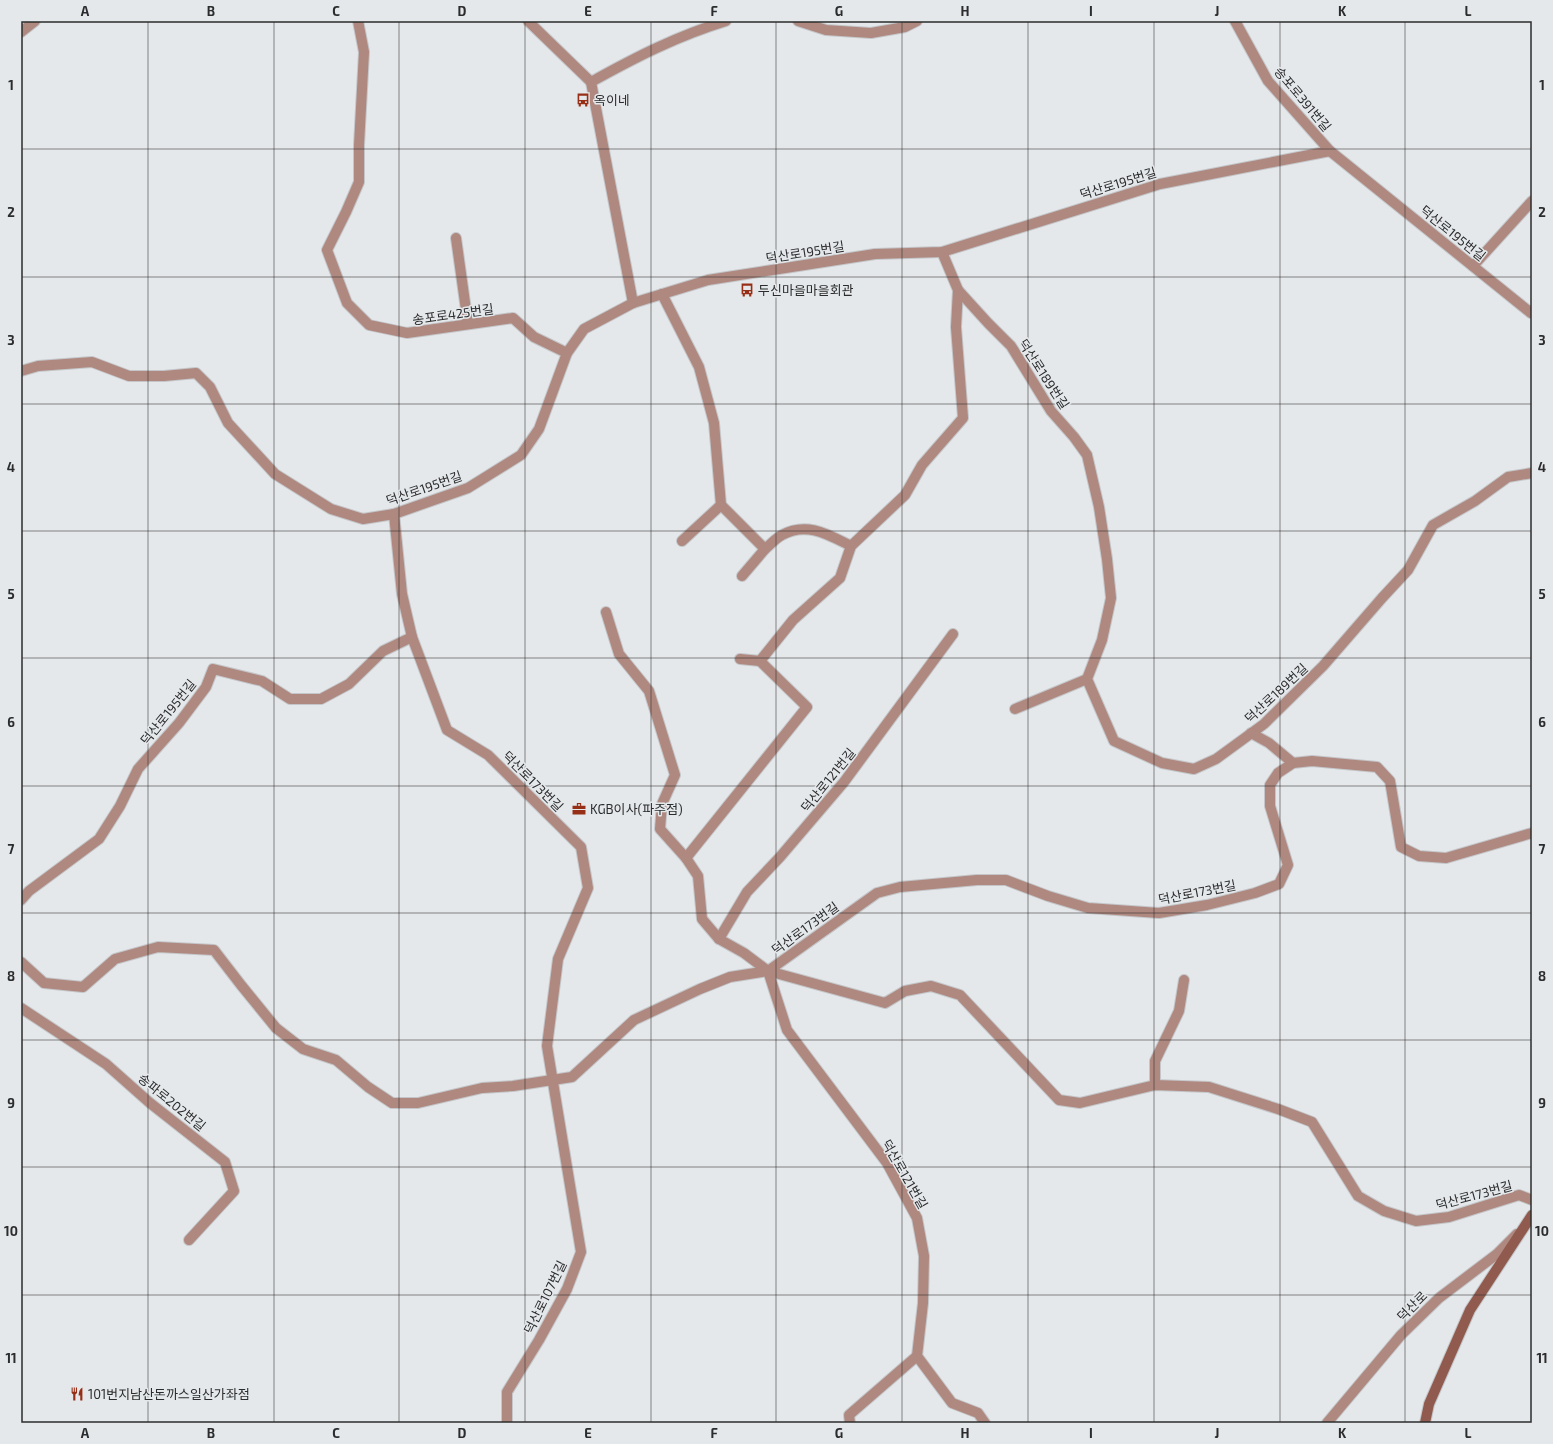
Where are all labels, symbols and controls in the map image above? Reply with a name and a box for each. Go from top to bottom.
text: A [81,3,90,19]
text: B [207,3,215,19]
text: C [332,3,340,19]
text: D [458,3,467,19]
text: E [584,3,592,19]
text: F [710,3,718,19]
text: G [835,3,843,19]
text: H [961,3,970,19]
text: I [1089,3,1093,19]
text: J [1215,3,1219,19]
text: K [1338,3,1347,19]
text: L [1465,3,1472,19]
street label: 송포로391번길 [1271,63,1335,135]
text: 1 [8,77,14,93]
text: 1 [1539,77,1545,93]
bus stop icon: 옥이네 [575,92,591,108]
place label: 옥이네 [594,92,630,108]
street label: 덕산로195번길 [1078,164,1158,202]
street label: 덕산로195번길 [1417,202,1489,264]
text: 2 [7,204,15,220]
text: 2 [1538,204,1546,220]
street label: 덕산로195번길 [765,238,845,266]
bus stop icon: 두신마을마을회관 [739,282,755,298]
place label: 두신마을마을회관 [758,282,854,298]
street label: 송포로425번길 [411,300,495,328]
text: 3 [7,332,15,348]
text: 3 [1538,332,1546,348]
street label: 덕산로189번길 [1015,336,1073,412]
text: 4 [7,459,15,475]
text: 4 [1538,459,1546,475]
street label: 덕산로195번길 [384,468,464,508]
text: 5 [7,586,15,602]
text: 5 [1538,586,1546,602]
street label: 덕산로189번길 [1241,660,1311,726]
street label: 덕산로195번길 [137,676,199,748]
text: 6 [7,714,15,730]
text: 6 [1538,714,1546,730]
street label: 덕산로121번길 [797,745,859,815]
street label: 덕산로173번길 [499,747,567,815]
office icon: KGB이사(파주점) [571,801,587,817]
place label: KGB이사(파주점) [590,801,683,817]
text: 7 [8,841,15,857]
text: 7 [1539,841,1546,857]
street label: 덕산로173번길 [1157,877,1237,907]
street label: 덕산로173번길 [768,898,842,958]
text: 8 [7,968,15,984]
text: 8 [1538,968,1546,984]
street label: 송파로202번길 [135,1070,209,1134]
text: 9 [7,1095,15,1111]
text: 9 [1538,1095,1546,1111]
street label: 덕산로121번길 [879,1136,931,1212]
street label: 덕산로173번길 [1434,1177,1514,1213]
text: 10 [4,1223,18,1239]
text: 10 [1535,1223,1549,1239]
street label: 덕산로107번길 [520,1258,570,1336]
street label: 덕산로 [1394,1288,1430,1324]
text: 11 [5,1350,17,1366]
text: 11 [1536,1350,1548,1366]
restaurant icon: 101번지남산돈까스일산가좌점 [69,1386,85,1402]
place label: 101번지남산돈까스일산가좌점 [88,1386,250,1402]
text: A [81,1425,90,1441]
text: B [207,1425,215,1441]
text: C [332,1425,340,1441]
text: D [458,1425,467,1441]
text: E [584,1425,592,1441]
text: F [710,1425,718,1441]
text: G [835,1425,843,1441]
text: H [961,1425,970,1441]
text: I [1089,1425,1093,1441]
text: J [1215,1425,1219,1441]
text: K [1338,1425,1347,1441]
text: L [1465,1425,1472,1441]

